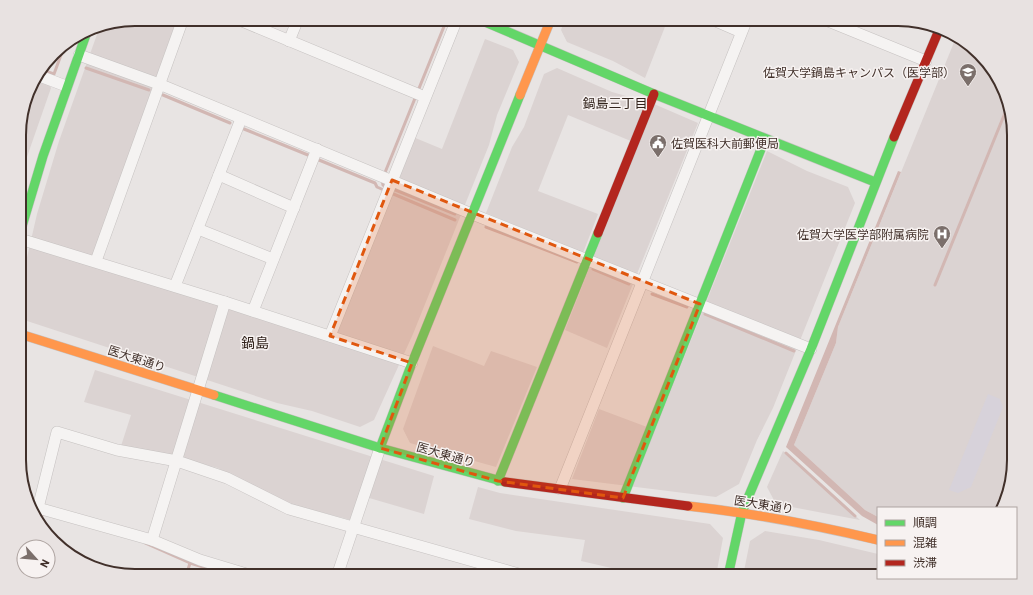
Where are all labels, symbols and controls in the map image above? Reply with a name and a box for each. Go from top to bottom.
school or university icon: 佐賀大学鍋島キャンパス（医学部） [958,62,978,87]
place label: 佐賀大学鍋島キャンパス（医学部） [763,65,955,79]
district label: 鍋島三丁目 [582,95,648,111]
public building icon: 佐賀医科大前郵便局 [648,133,668,158]
place label: 佐賀医科大前郵便局 [671,136,779,150]
hospital icon: 佐賀大学医学部附属病院 [932,224,952,249]
place label: 佐賀大学医学部附属病院 [797,227,929,241]
district label: 鍋島 [241,334,269,351]
street label: 医大東通り [106,342,168,374]
street label: 医大東通り [415,439,477,469]
street label: 医大東通り [733,492,795,516]
legend [877,507,1017,579]
text: 順調 [913,515,937,529]
text: 混雑 [913,535,937,549]
north arrow [16,539,56,579]
text: 渋滞 [913,555,937,569]
text: N [38,558,53,570]

